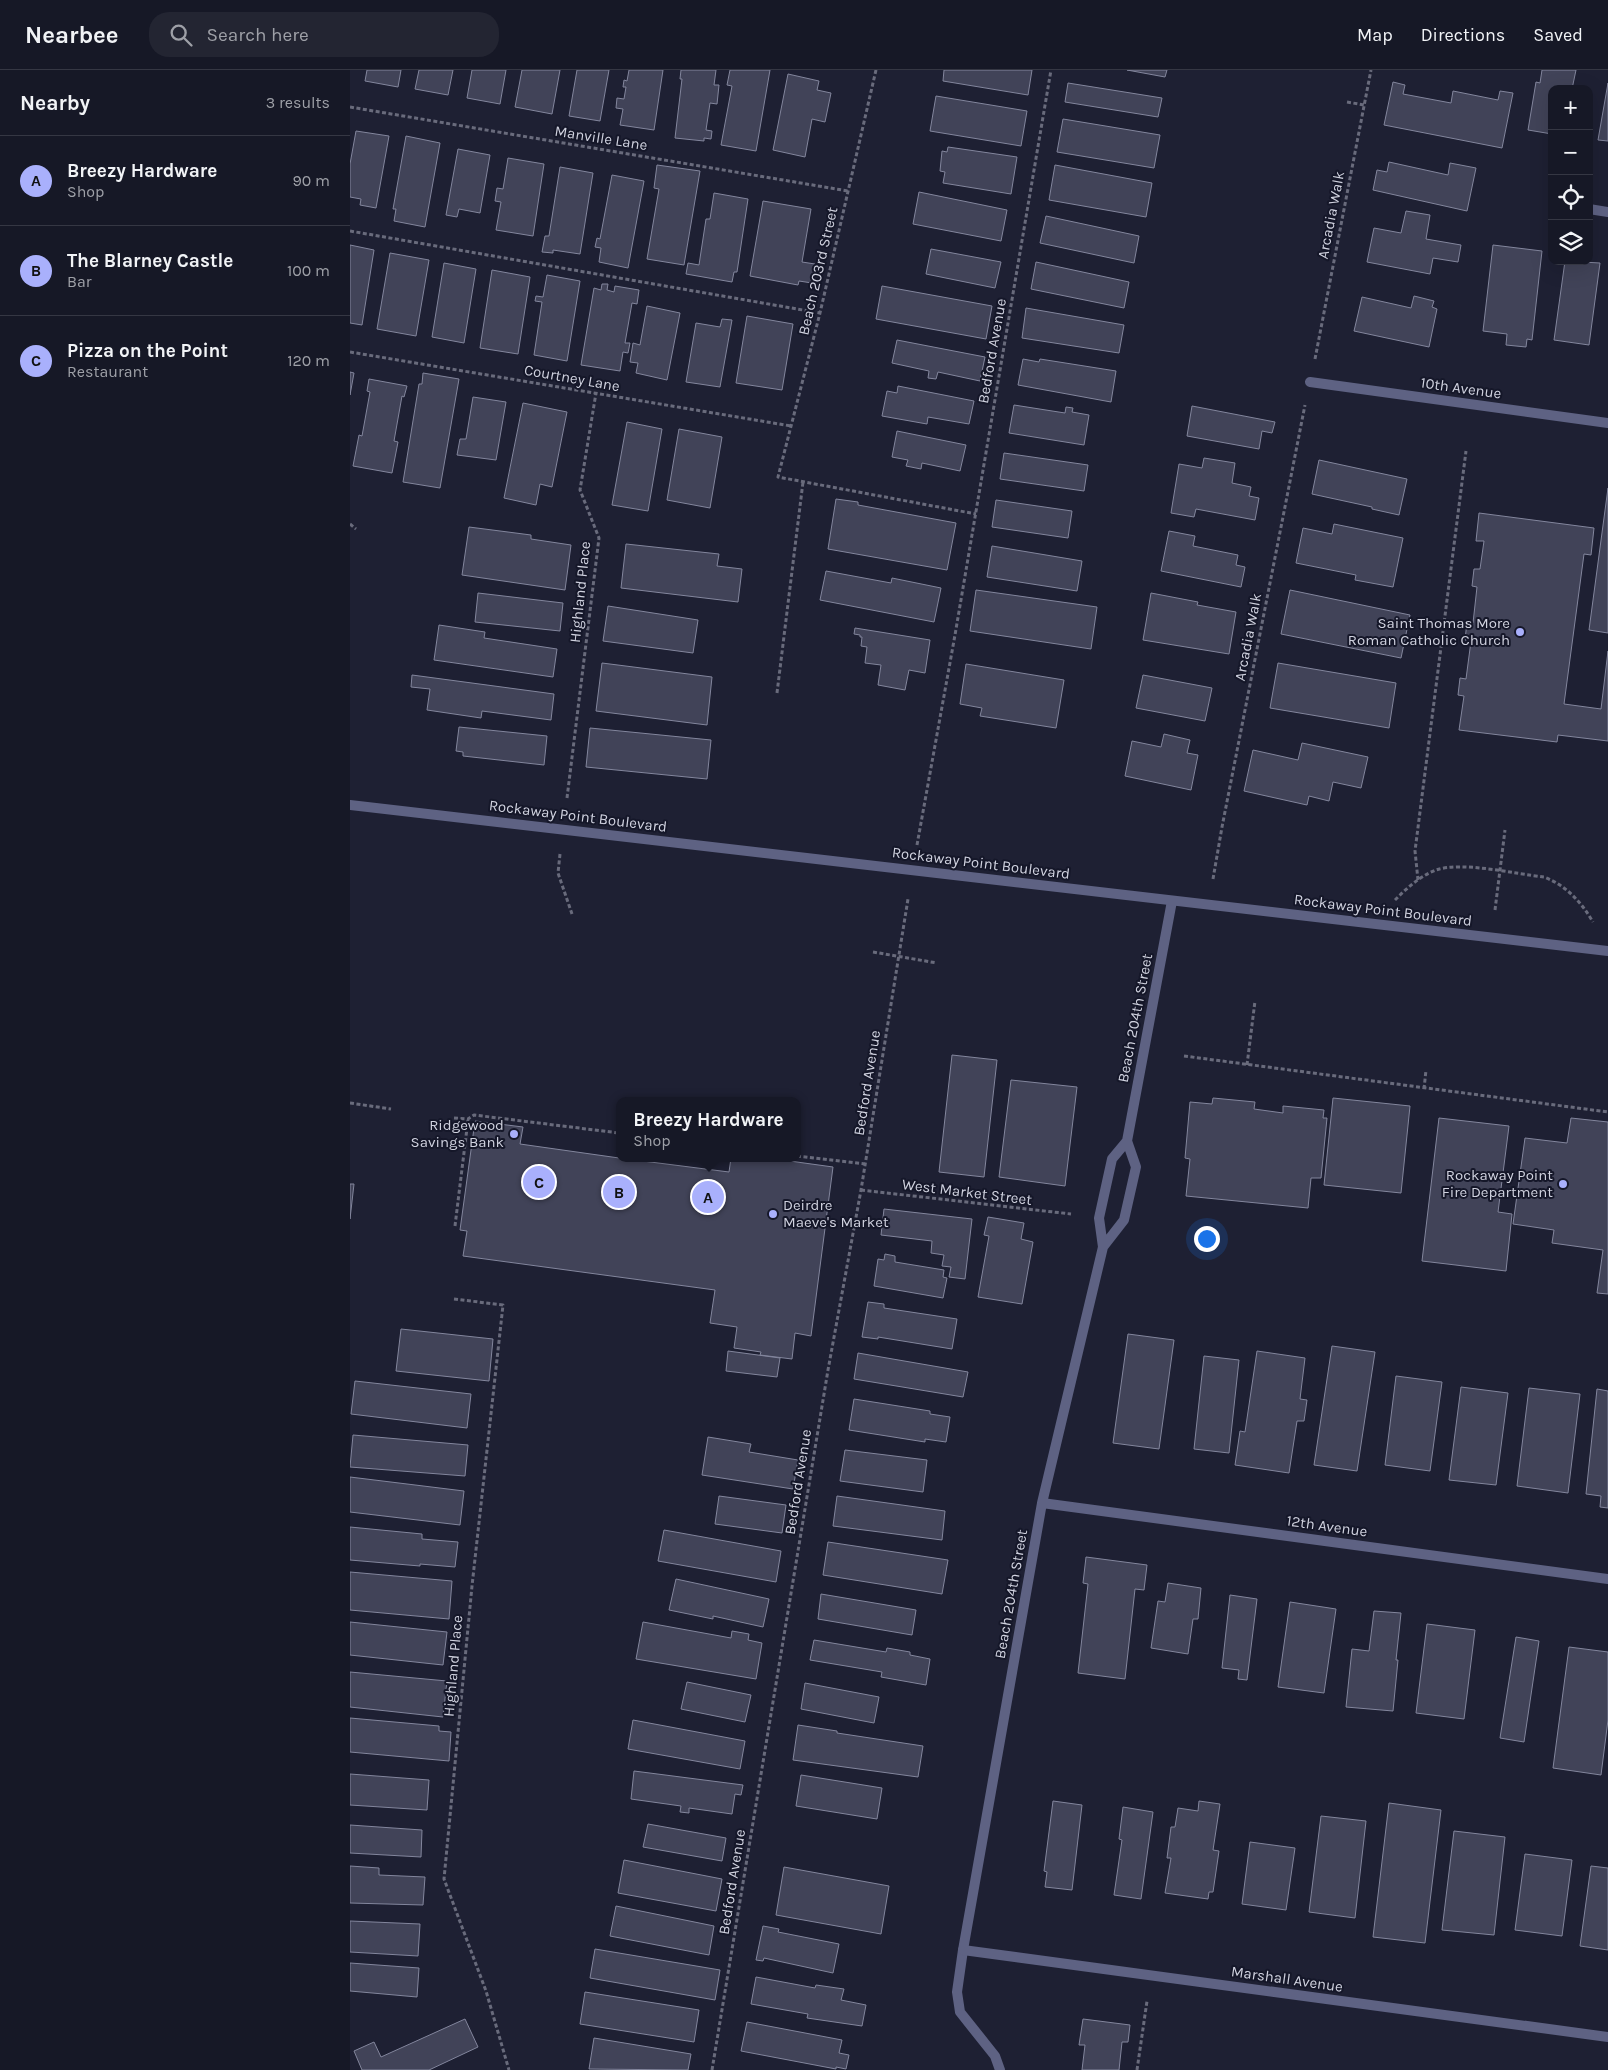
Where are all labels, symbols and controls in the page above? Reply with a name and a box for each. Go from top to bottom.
search box [149,12,499,57]
text: Nearbee [25,21,119,49]
icon: search [167,21,195,49]
text: Search here [207,24,309,46]
text: Map [1357,24,1393,46]
text: Directions [1421,24,1505,46]
text: Saved [1533,24,1583,46]
map controls [1548,85,1593,265]
button: + [1548,85,1593,130]
text: Nearby [20,91,90,115]
text: 3 results [266,93,330,112]
street label: Manville Lane [553,122,649,154]
button: − [1548,130,1593,175]
text: Breezy Hardware [67,160,217,182]
street label: Arcadia Walk [1314,170,1348,260]
text: A [31,171,41,190]
text: 90 m [292,171,330,190]
button: locate [1548,175,1593,220]
text: Shop [67,182,104,201]
street label: Beach 203rd Street [794,205,842,337]
button: layers [1548,220,1593,265]
text: The Blarney Castle [67,250,233,272]
text: B [31,261,41,280]
text: 100 m [287,261,330,280]
text: Bar [67,272,92,291]
street label: Bedford Avenue [974,297,1010,405]
text: Pizza on the Point [67,340,228,362]
text: C [31,351,41,370]
text: 120 m [287,351,330,370]
street label: Courtney Lane [523,361,621,395]
text: Restaurant [67,362,148,381]
street label: 10th Avenue [1419,373,1503,403]
street label: Highland Place [566,540,594,644]
street label: Arcadia Walk [1231,592,1265,682]
place label: Saint Thomas More Roman Catholic Church [1348,614,1510,649]
marker: Saint Thomas More Roman Catholic Church [1514,626,1526,638]
street label: Rockaway Point Boulevard [488,796,668,836]
street label: Rockaway Point Boulevard [891,843,1071,883]
street label: Rockaway Point Boulevard [1293,890,1473,930]
street label: Beach 204th Street [1114,952,1156,1084]
street label: Bedford Avenue [850,1029,884,1137]
popup [616,1097,801,1162]
text: Breezy Hardware [633,1109,784,1131]
place label: Ridgewood Savings Bank [411,1116,504,1151]
marker: Ridgewood Savings Bank [508,1128,520,1140]
text: Shop [633,1131,671,1150]
pin: C [523,1163,555,1201]
place label: Rockaway Point Fire Department [1442,1166,1553,1201]
pin: B [603,1173,635,1211]
street label: West Market Street [901,1175,1033,1209]
pin: A [692,1178,724,1216]
marker: Rockaway Point Fire Department [1557,1178,1569,1190]
place label: Deirdre Maeve's Market [783,1196,889,1231]
marker: Deirdre Maeve's Market [767,1208,779,1220]
your location [1194,1226,1220,1252]
street label: Bedford Avenue [781,1428,815,1536]
street label: 12th Avenue [1286,1511,1368,1541]
street label: Beach 204th Street [991,1528,1031,1660]
street label: Highland Place [440,1614,466,1718]
street label: Bedford Avenue [715,1828,749,1936]
street label: Marshall Avenue [1230,1962,1344,1996]

